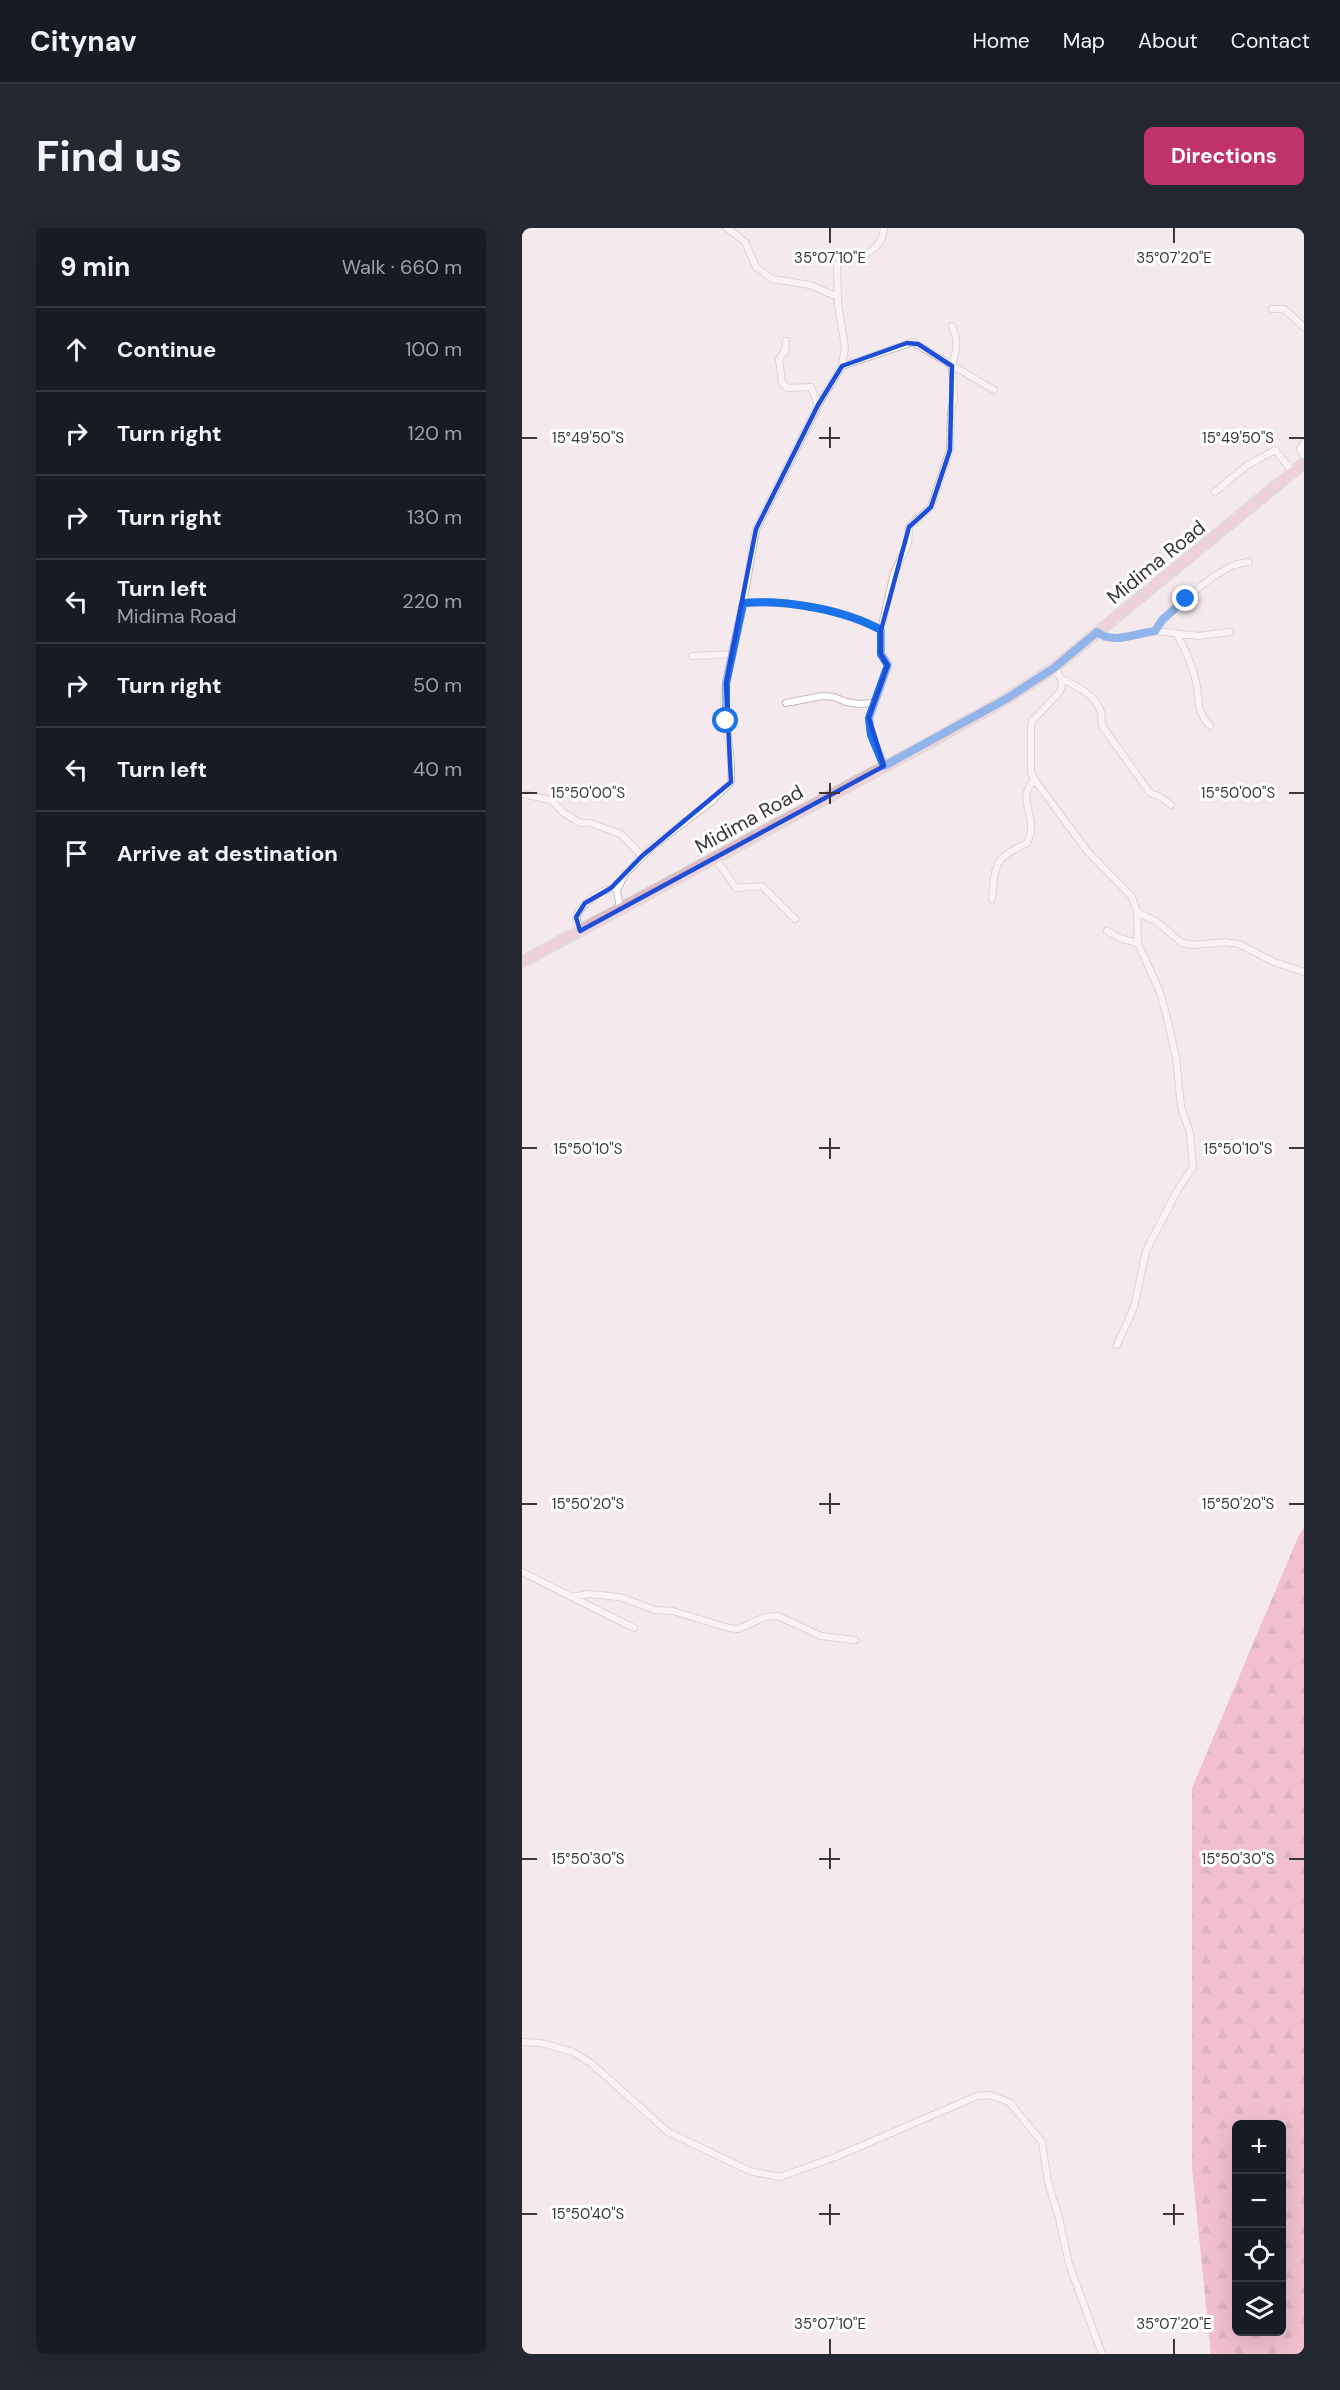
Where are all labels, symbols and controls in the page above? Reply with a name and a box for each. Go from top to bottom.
text: Citynav [30,23,136,60]
text: Home [972,27,1030,55]
text: Map [1063,27,1105,55]
text: About [1138,27,1198,55]
text: Contact [1231,27,1310,55]
button: Directions [1144,127,1304,185]
text: Find us [36,129,182,184]
text: 35°07'10"E [794,248,866,268]
text: 35°07'20"E [1136,248,1212,268]
text: 9 min [60,250,130,284]
text: Walk · 660 m [342,254,462,280]
icon: ahead [60,333,93,366]
text: Continue [117,335,216,364]
text: 100 m [405,336,462,362]
icon: right [60,417,93,450]
text: Turn right [117,419,222,448]
text: 120 m [408,420,462,446]
text: 15°49'50"S [552,428,624,448]
text: 15°49'50"S [1202,428,1274,448]
icon: right [60,501,93,534]
text: Turn right [117,503,222,532]
text: 130 m [407,504,462,530]
street label: Midima Road [1101,514,1211,610]
text: Turn left [117,574,207,603]
icon: left [60,585,93,618]
route end [1172,585,1198,611]
text: 220 m [402,588,462,614]
text: Midima Road [117,603,237,629]
icon: right [60,669,93,702]
text: Turn right [117,671,222,700]
text: 50 m [413,672,462,698]
route start [712,707,738,733]
icon: left [60,753,93,786]
text: Turn left [117,755,207,784]
text: 40 m [413,756,462,782]
street label: Midima Road [690,779,808,859]
text: 15°50'00"S [551,783,625,803]
text: 15°50'00"S [1201,783,1275,803]
icon: arrive [60,837,93,870]
text: Arrive at destination [117,839,338,868]
text: 15°50'10"S [554,1139,623,1159]
text: 15°50'10"S [1204,1139,1273,1159]
text: 15°50'20"S [552,1494,625,1514]
text: 15°50'20"S [1202,1494,1275,1514]
text: 15°50'30"S [552,1849,625,1869]
text: 15°50'30"S [1202,1849,1275,1869]
map controls [1232,2120,1286,2336]
button: + [1232,2120,1286,2174]
button: − [1232,2174,1286,2228]
text: 15°50'40"S [552,2204,625,2224]
button: locate [1232,2228,1286,2282]
button: layers [1232,2282,1286,2336]
text: 35°07'10"E [794,2314,866,2334]
text: 35°07'20"E [1136,2314,1212,2334]

